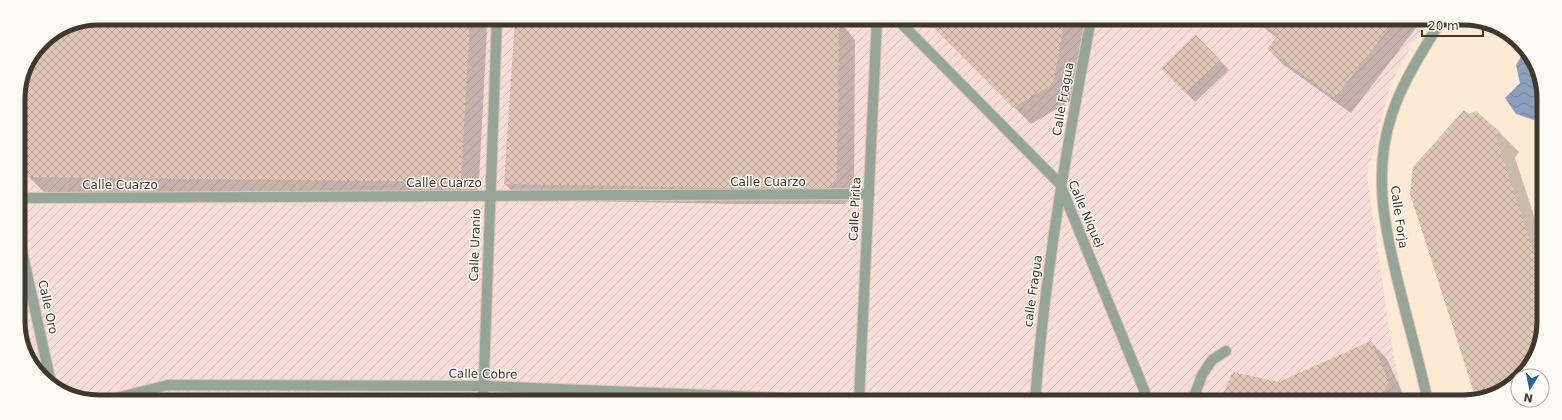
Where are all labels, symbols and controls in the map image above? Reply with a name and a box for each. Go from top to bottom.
scale bar [1422,12,1483,38]
text: 20 m [1428,19,1459,33]
street label: Calle Fragua [1050,61,1076,137]
street label: Calle Cuarzo [730,175,806,189]
street label: Calle Cuarzo [406,176,482,190]
street label: Calle Pirita [846,177,864,241]
street label: Calle Cuarzo [82,178,158,192]
street label: Calle Níquel [1066,178,1106,250]
street label: Calle Forja [1388,185,1410,249]
street label: Calle Uranio [467,208,483,282]
street label: calle Fragua [1021,254,1045,328]
street label: Calle Oro [35,279,61,335]
street label: Calle Cobre [448,366,518,382]
north arrow [1510,368,1550,408]
text: N [1523,390,1534,405]

